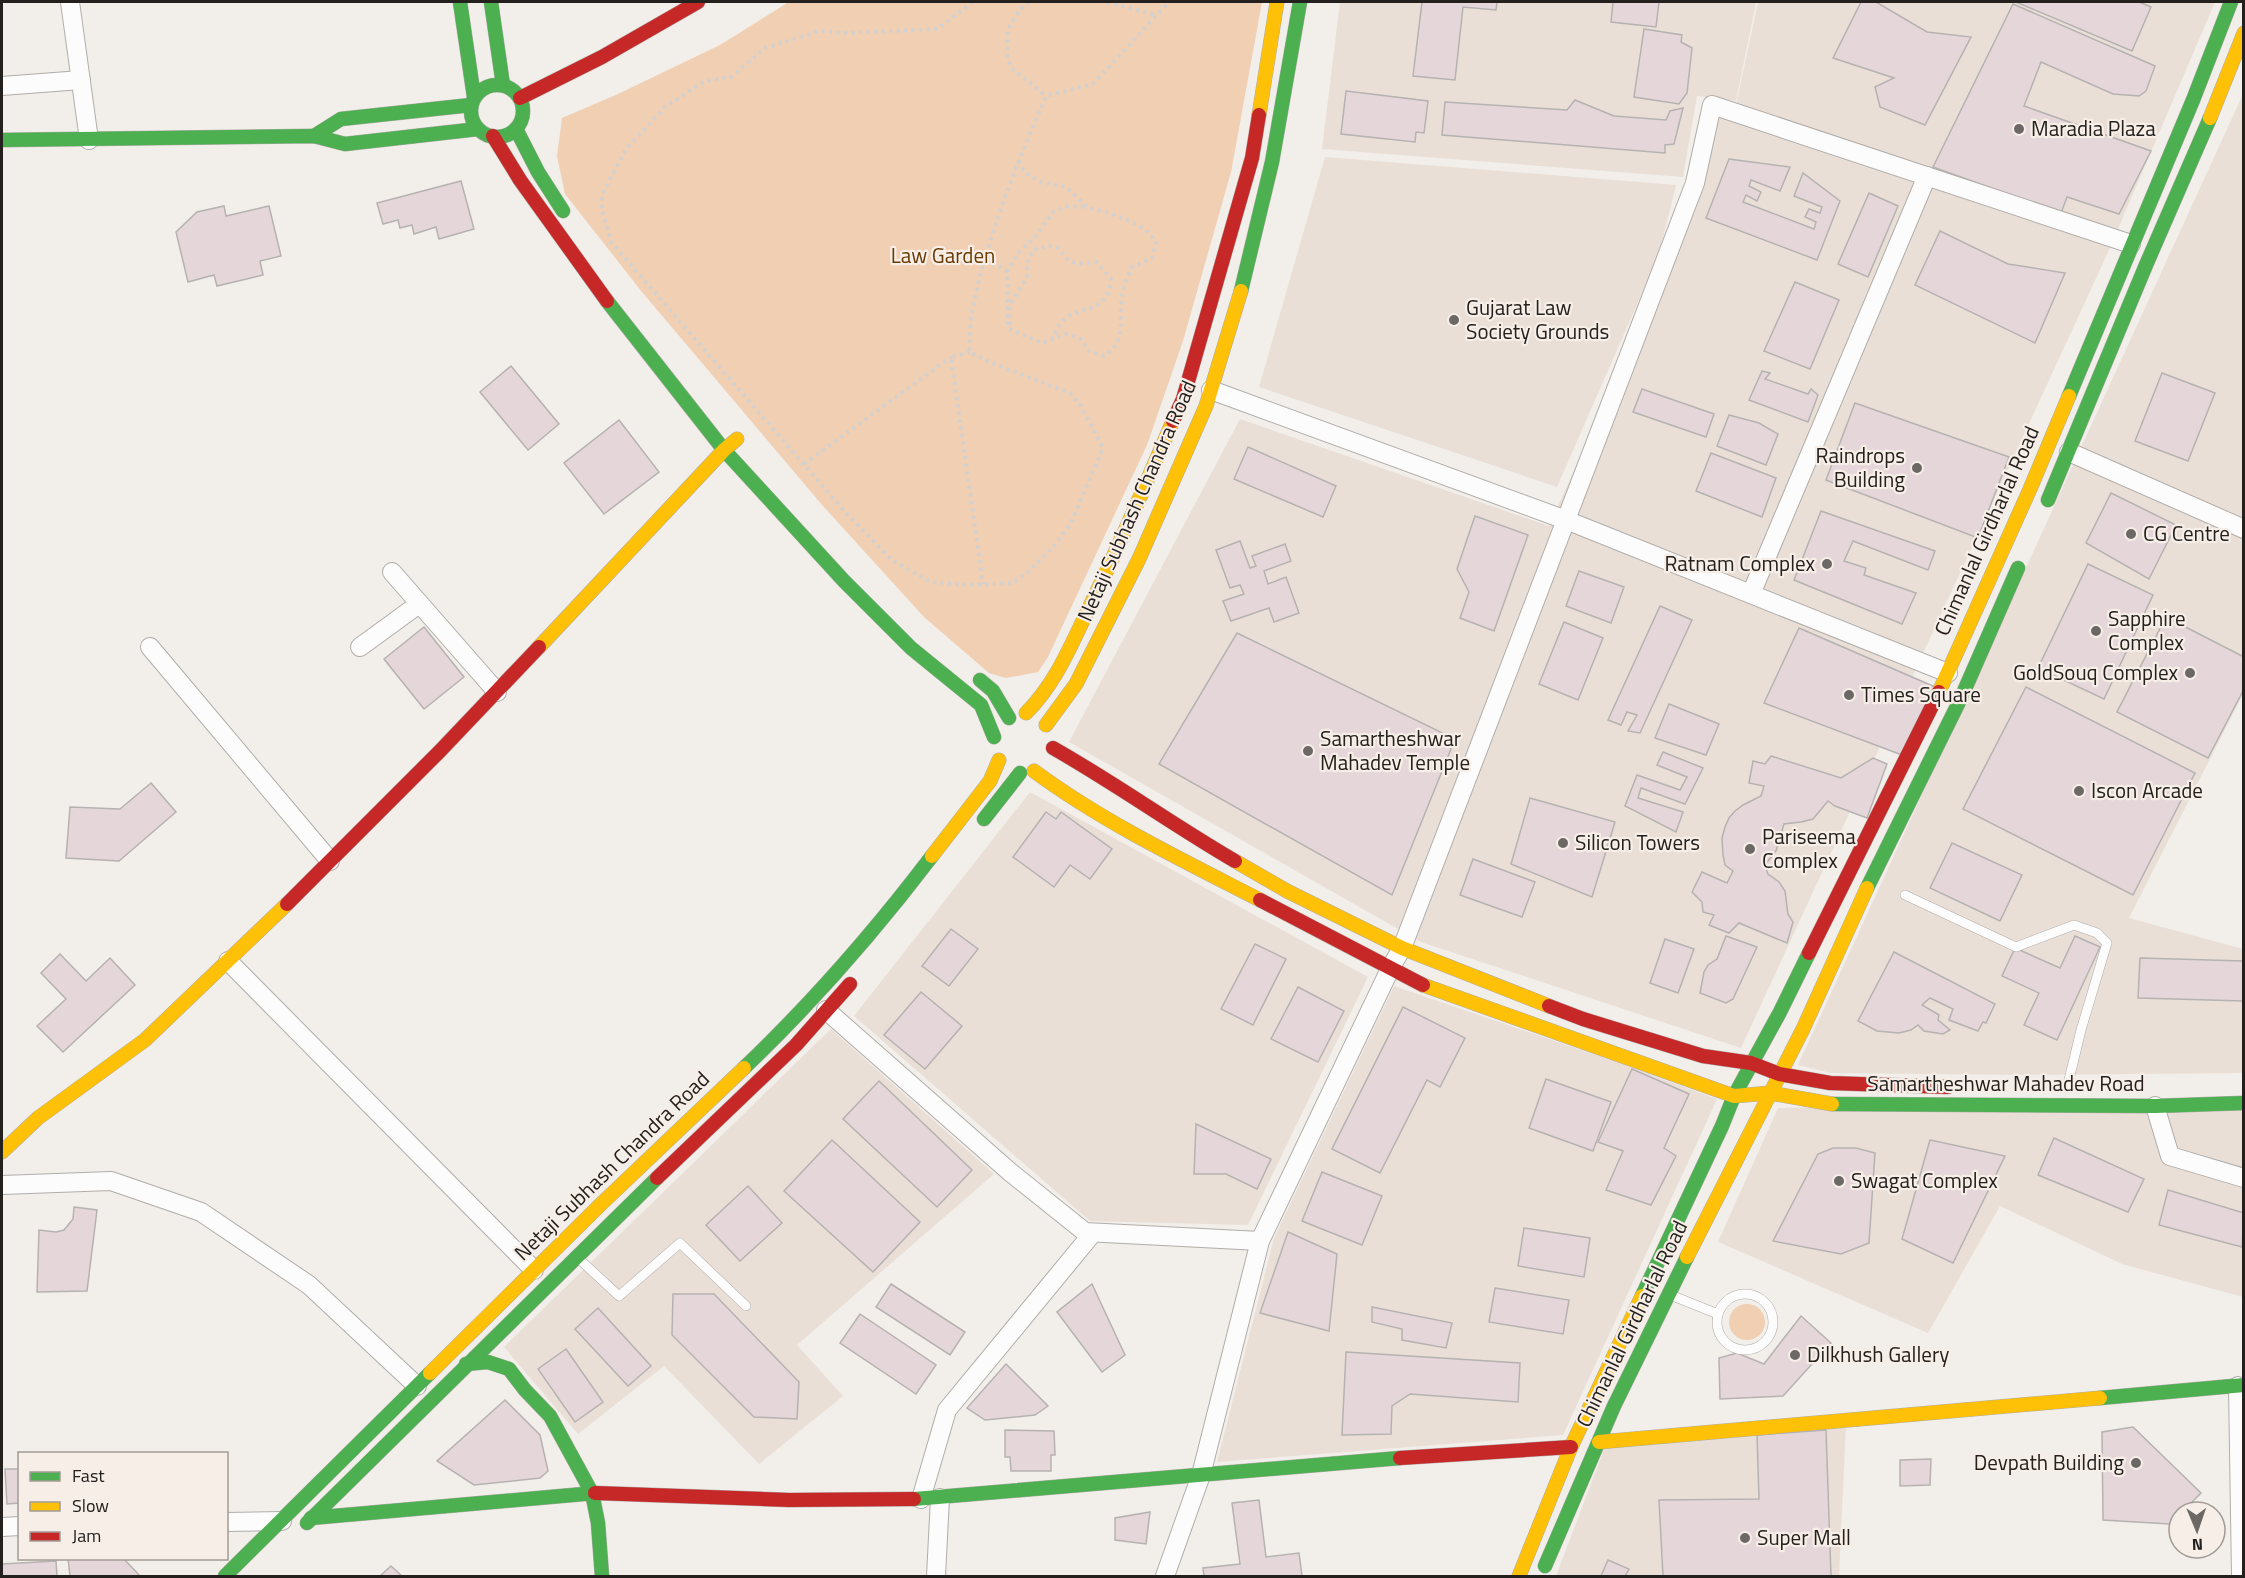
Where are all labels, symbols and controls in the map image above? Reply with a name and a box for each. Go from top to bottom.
place label: Maradia Plaza [2031,112,2156,144]
marker: Maradia Plaza [2012,122,2026,136]
park label: Law Garden [891,239,995,271]
place label: Gujarat Law Society Grounds [1466,291,1609,347]
marker: Gujarat Law Society Grounds [1447,313,1461,327]
street label: Netaji Subhash Chandra Road [1068,375,1204,626]
street label: Chimanlal Girdharlal Road [1925,421,2047,641]
place label: Raindrops Building [1816,439,1905,495]
marker: Raindrops Building [1910,461,1924,475]
place label: CG Centre [2143,517,2230,549]
marker: CG Centre [2124,527,2138,541]
place label: Ratnam Complex [1664,547,1816,579]
marker: Ratnam Complex [1820,557,1834,571]
place label: Sapphire Complex [2108,602,2186,658]
marker: Sapphire Complex [2089,624,2103,638]
place label: GoldSouq Complex [2013,656,2179,688]
marker: GoldSouq Complex [2183,666,2197,680]
place label: Times Square [1861,678,1981,710]
marker: Times Square [1842,688,1856,702]
place label: Samartheshwar Mahadev Temple [1320,722,1470,778]
marker: Samartheshwar Mahadev Temple [1301,744,1315,758]
place label: Iscon Arcade [2091,774,2203,806]
marker: Iscon Arcade [2072,784,2086,798]
place label: Pariseema Complex [1762,820,1856,876]
place label: Silicon Towers [1575,826,1700,858]
marker: Silicon Towers [1556,836,1570,850]
marker: Pariseema Complex [1743,842,1757,856]
street label: Netaji Subhash Chandra Road [506,1063,716,1267]
street label: Samartheshwar Mahadev Road [1867,1067,2145,1099]
place label: Swagat Complex [1851,1164,1998,1196]
marker: Swagat Complex [1832,1174,1846,1188]
street label: Chimanlal Girdharlal Road [1567,1215,1695,1432]
place label: Dilkhush Gallery [1807,1338,1949,1370]
marker: Dilkhush Gallery [1788,1348,1802,1362]
place label: Devpath Building [1974,1446,2124,1478]
legend [18,1452,228,1560]
marker: Devpath Building [2129,1456,2143,1470]
text: Fast [72,1462,105,1489]
text: Slow [72,1492,109,1519]
north arrow [2167,1500,2227,1560]
place label: Super Mall [1757,1521,1851,1553]
text: Jam [72,1522,101,1549]
marker: Super Mall [1738,1531,1752,1545]
text: N [2192,1533,2203,1557]

